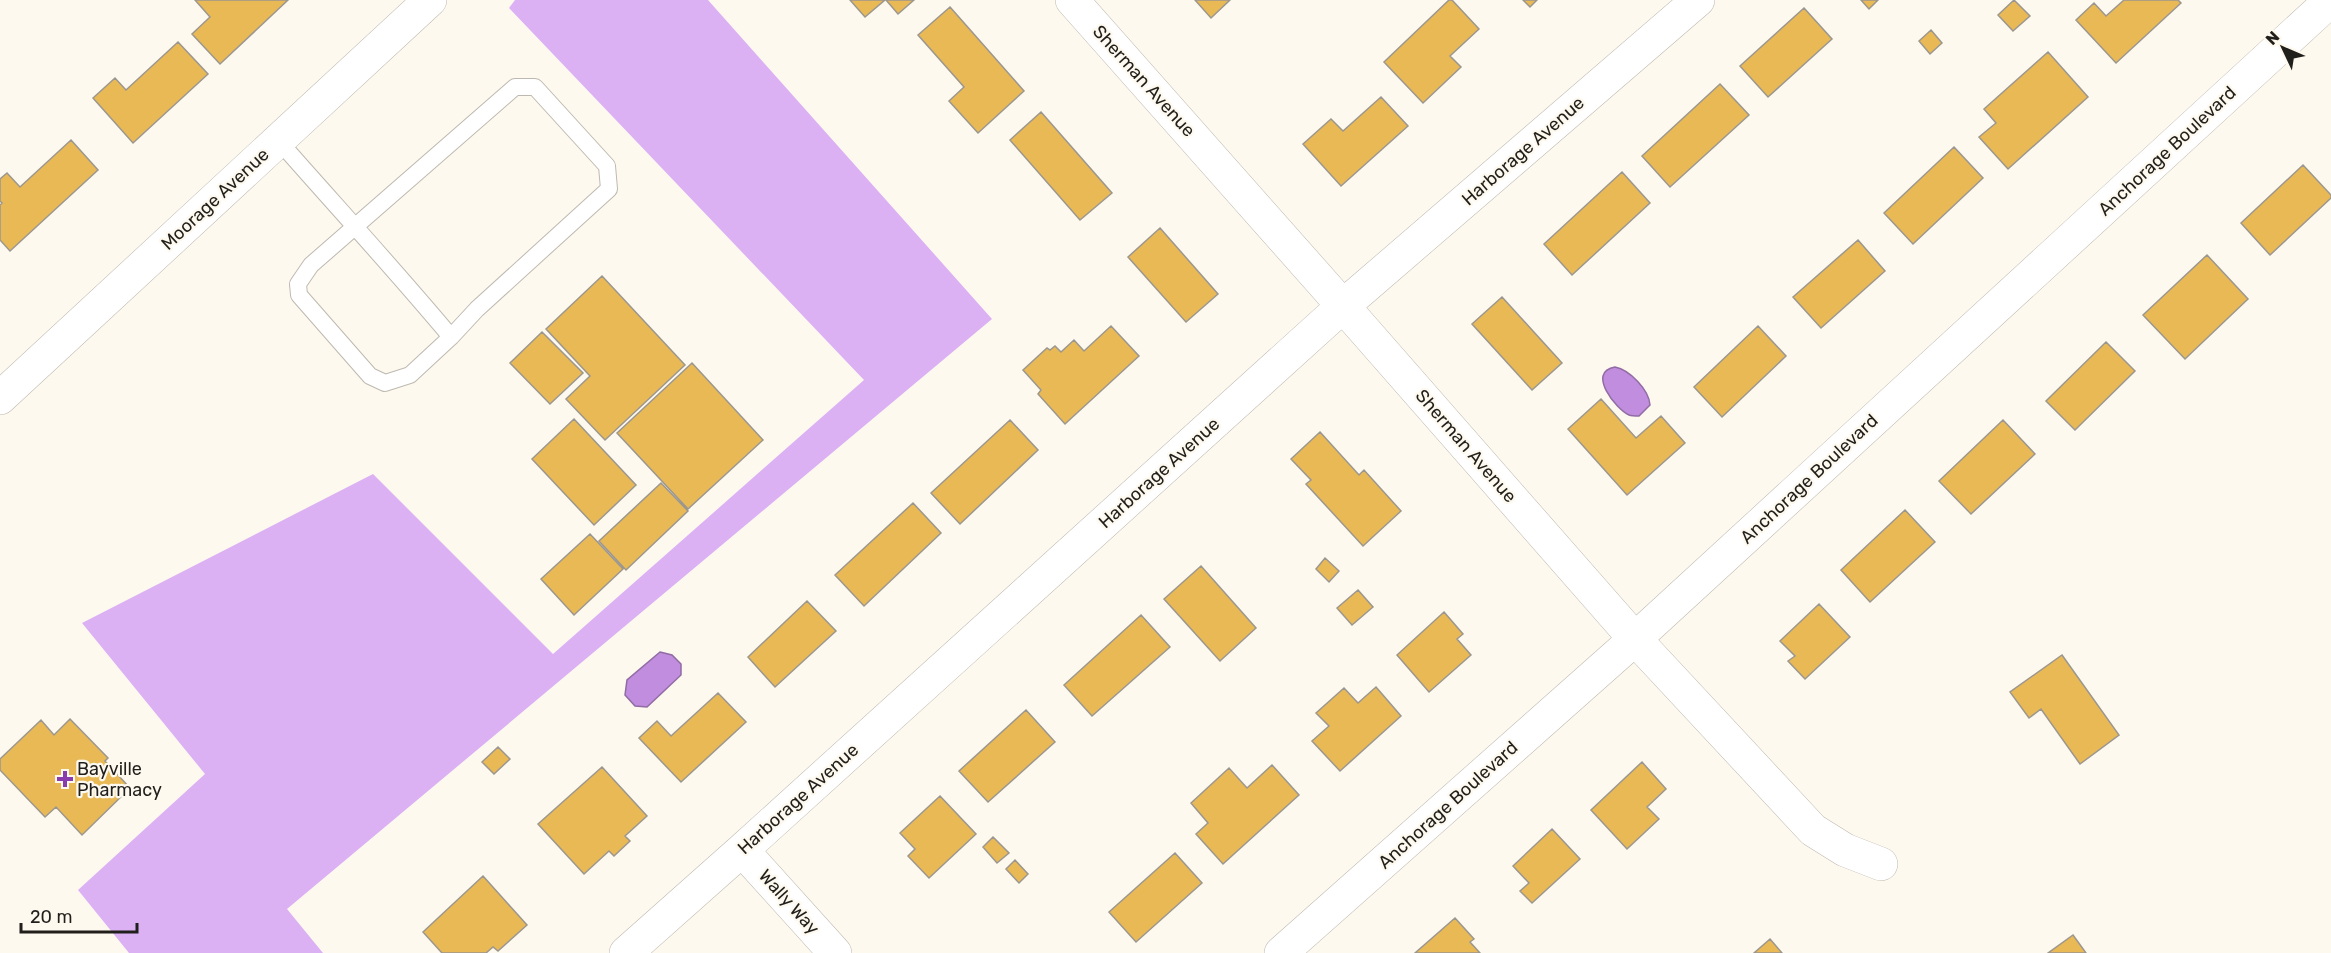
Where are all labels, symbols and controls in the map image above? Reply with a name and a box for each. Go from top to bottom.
north arrow [2253,18,2313,78]
street label: Sherman Avenue [1088,21,1200,141]
text: N [2262,27,2283,49]
street label: Anchorage Boulevard [2094,81,2240,221]
street label: Harborage Avenue [1457,92,1589,210]
street label: Moorage Avenue [157,143,273,255]
street label: Sherman Avenue [1411,385,1521,507]
street label: Anchorage Boulevard [1736,409,1882,549]
street label: Harborage Avenue [1094,413,1224,533]
street label: Anchorage Boulevard [1374,737,1522,873]
street label: Harborage Avenue [733,739,863,859]
place label: Bayville Pharmacy [77,758,162,801]
marker: Bayville Pharmacy [58,772,72,786]
street label: Wally Way [754,865,824,939]
scale bar [21,896,136,934]
text: 20 m [30,906,72,928]

